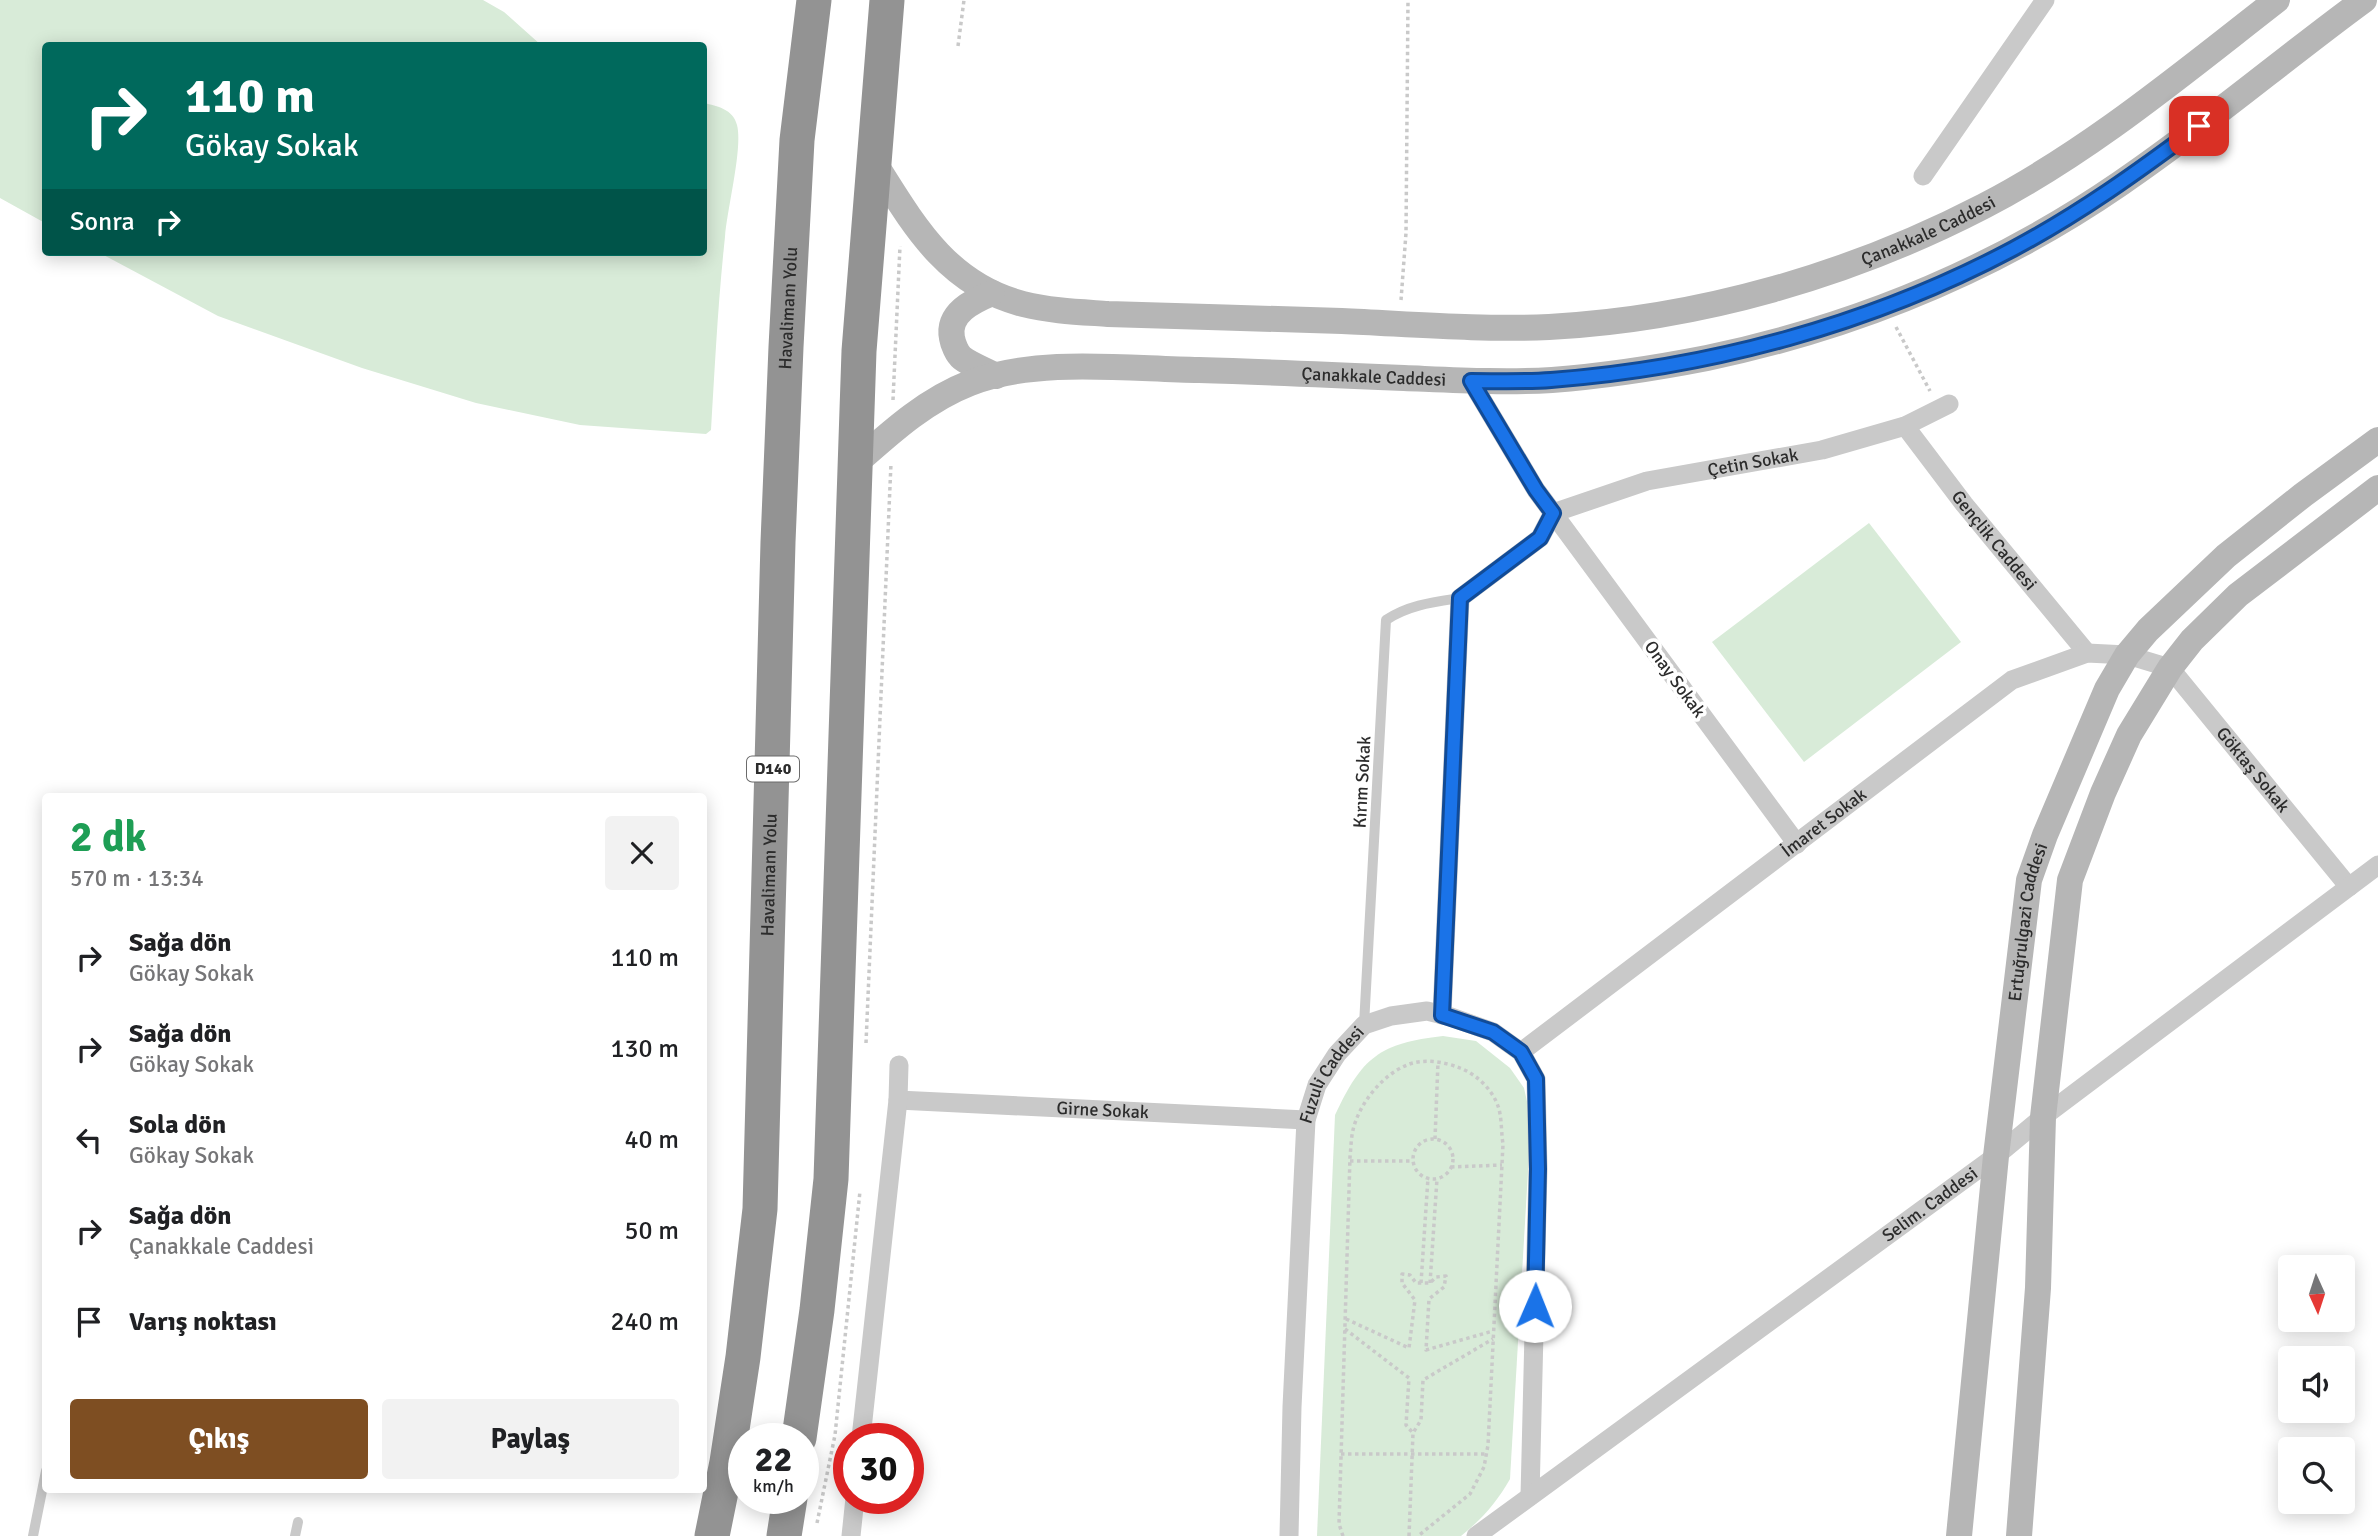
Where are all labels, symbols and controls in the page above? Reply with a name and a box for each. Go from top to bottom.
text: 110 m [185,66,315,126]
icon: right [70,70,161,161]
pin [2169,96,2229,156]
icon: arrive [2180,107,2218,145]
text: Gökay Sokak [185,126,359,165]
street label: Çanakkale Caddesi [1858,191,1999,271]
icon: right [149,203,187,241]
text: Sonra [70,206,135,238]
street label: Havalimanı Yolu [774,246,802,370]
street label: Çanakkale Caddesi [1301,363,1447,391]
street label: Çetin Sokak [1706,443,1800,481]
street label: Gençlik Caddesi [1947,486,2042,595]
street label: Onay Sokak [1640,636,1710,722]
street label: Göktaş Sokak [2212,722,2294,817]
street label: Kırım Sokak [1349,735,1375,829]
road number: D140 [747,756,799,782]
street label: İmaret Sokak [1777,783,1871,862]
text: 2 dk [70,812,147,863]
street label: Havalimanı Yolu [756,813,782,937]
button: close [605,816,679,890]
street label: Ertuğrulgazi Caddesi [2004,840,2052,1003]
text: 570 m · 13:34 [70,864,204,893]
text: Sağa dön [129,927,232,959]
icon: right [70,939,108,977]
text: 110 m [610,942,679,974]
text: Gökay Sokak [129,959,254,988]
text: Sağa dön [129,1018,232,1050]
street label: Fuzuli Caddesi [1295,1021,1369,1126]
icon: right [70,1030,108,1068]
text: 130 m [610,1033,679,1065]
text: Gökay Sokak [129,1050,254,1079]
street label: Girne Sokak [1056,1097,1149,1123]
text: Sola dön [129,1109,226,1141]
icon: left [70,1121,108,1159]
text: 40 m [624,1124,679,1156]
text: Gökay Sokak [129,1141,254,1170]
street label: Selim. Caddesi [1878,1162,1982,1247]
text: Sağa dön [129,1200,232,1232]
icon: right [70,1212,108,1250]
text: 50 m [624,1215,679,1247]
text: Çanakkale Caddesi [129,1232,314,1261]
north arrow [2278,1255,2356,1332]
map controls [2278,1255,2355,1514]
position arrow [1498,1269,1572,1343]
icon: arrive [70,1303,108,1341]
text: Varış noktası [129,1306,277,1338]
text: 240 m [610,1306,679,1338]
button: sound [2278,1346,2355,1423]
button: Çıkış [70,1399,368,1479]
button: Paylaş [382,1399,679,1479]
speed limit sign: 30 [833,1423,924,1514]
button: search [2278,1437,2355,1514]
text: 22 [755,1438,792,1481]
text: km/h [753,1475,794,1497]

